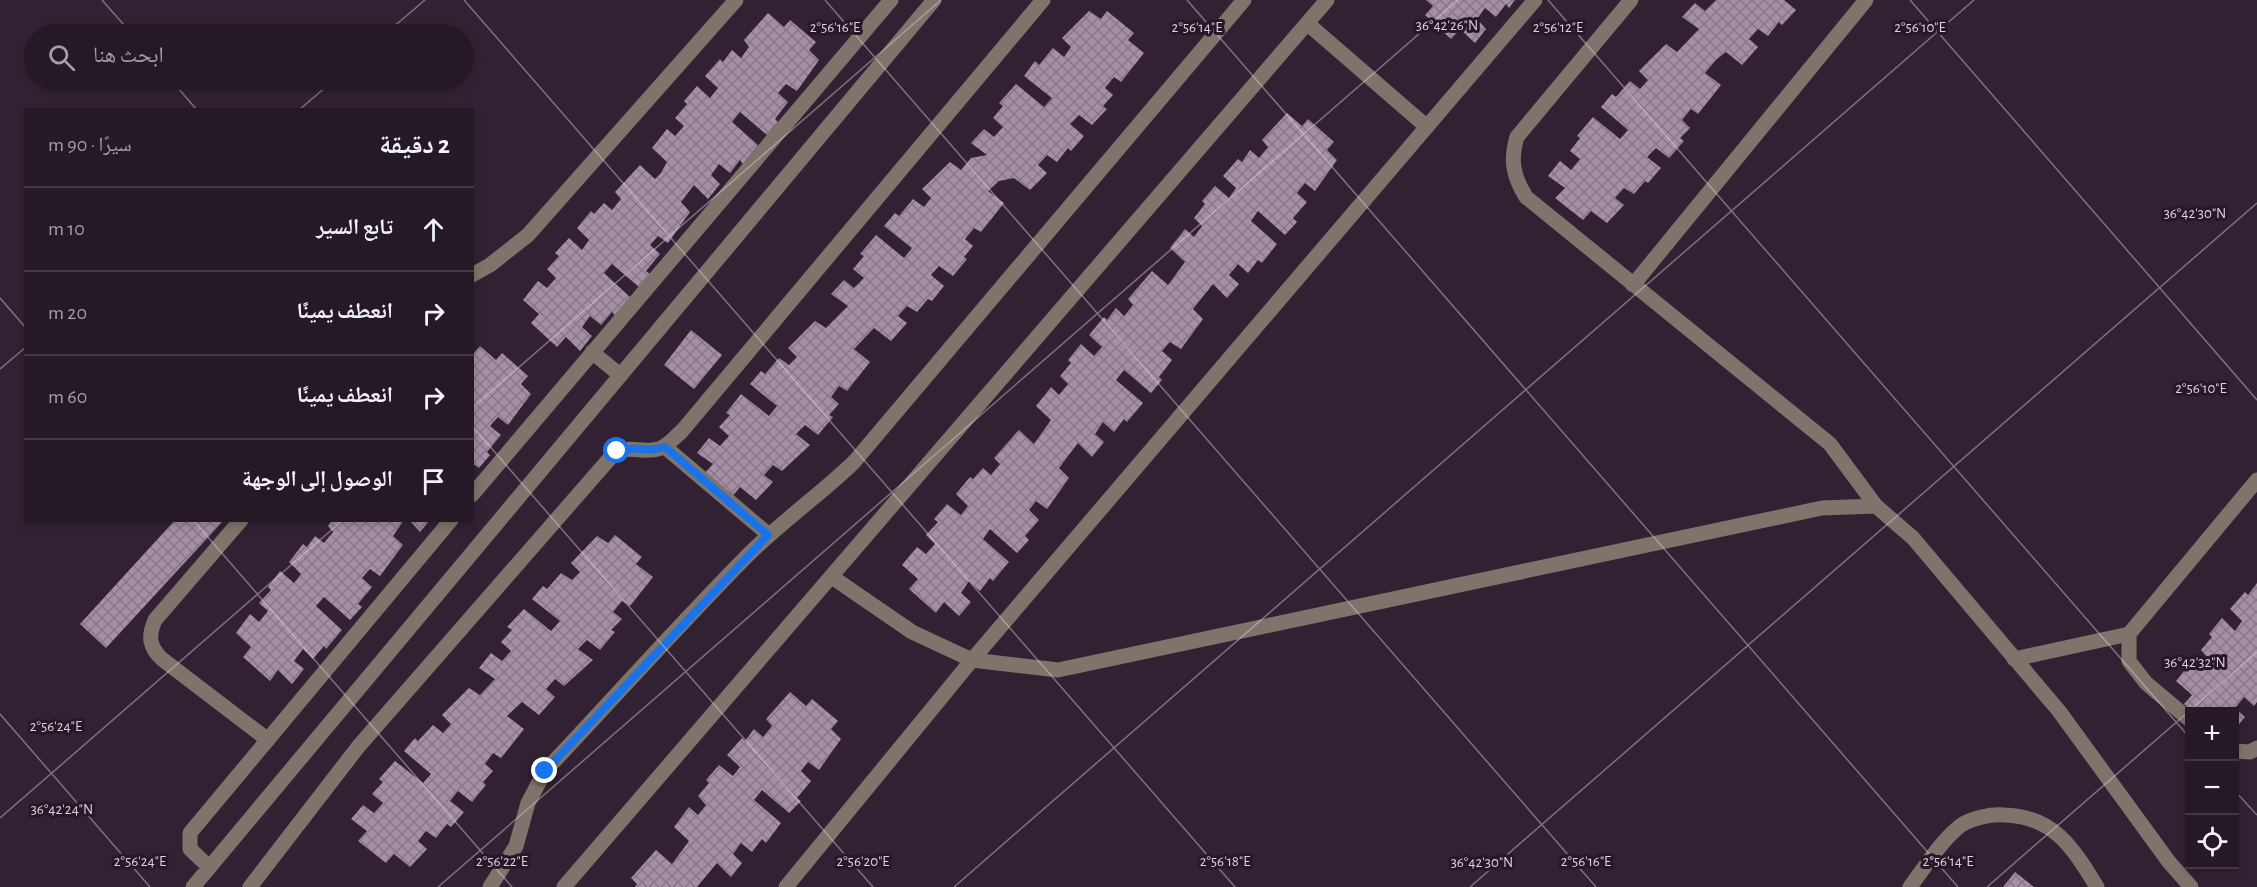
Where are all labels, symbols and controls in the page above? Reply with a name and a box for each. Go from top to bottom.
text: 36°42'26"N [1416,18,1478,33]
text: 2°56'16"E [810,20,860,35]
text: 2°56'14"E [1172,20,1222,35]
text: 2°56'12"E [1533,20,1583,35]
text: 2°56'10"E [1894,20,1946,35]
search box [24,24,474,90]
icon: search [45,41,78,74]
text: ابحث هنا [93,44,164,66]
text: 2 دقيقة [379,132,450,158]
text: سيرًا · 90 m [48,135,132,155]
text: 36°42'30"N [2164,206,2226,221]
icon: ahead [417,213,450,246]
text: تابع السير [316,216,393,238]
text: 10 m [48,219,85,239]
icon: right [417,297,450,330]
text: انعطف يمينًا [296,300,393,322]
text: 20 m [48,303,87,323]
icon: right [417,381,450,414]
text: 2°56'10"E [2175,381,2227,396]
text: انعطف يمينًا [296,384,393,406]
text: 60 m [48,387,87,407]
route start [603,437,629,463]
icon: arrive [417,465,450,498]
text: الوصول إلى الوجهة [242,468,393,490]
text: 36°42'32"N [2164,655,2226,670]
map controls [2185,707,2239,869]
button: + [2185,707,2239,761]
text: 2°56'24"E [30,719,82,734]
route end [531,757,557,783]
button: − [2185,761,2239,815]
text: 36°42'24"N [31,802,93,817]
button: locate [2185,815,2239,869]
text: 2°56'24"E [114,854,166,869]
text: 2°56'22"E [476,854,528,869]
text: 2°56'20"E [836,854,890,869]
text: 2°56'18"E [1200,854,1250,869]
text: 2°56'16"E [1561,854,1611,869]
text: 2°56'14"E [1923,854,1973,869]
text: 36°42'30"N [1451,855,1513,870]

